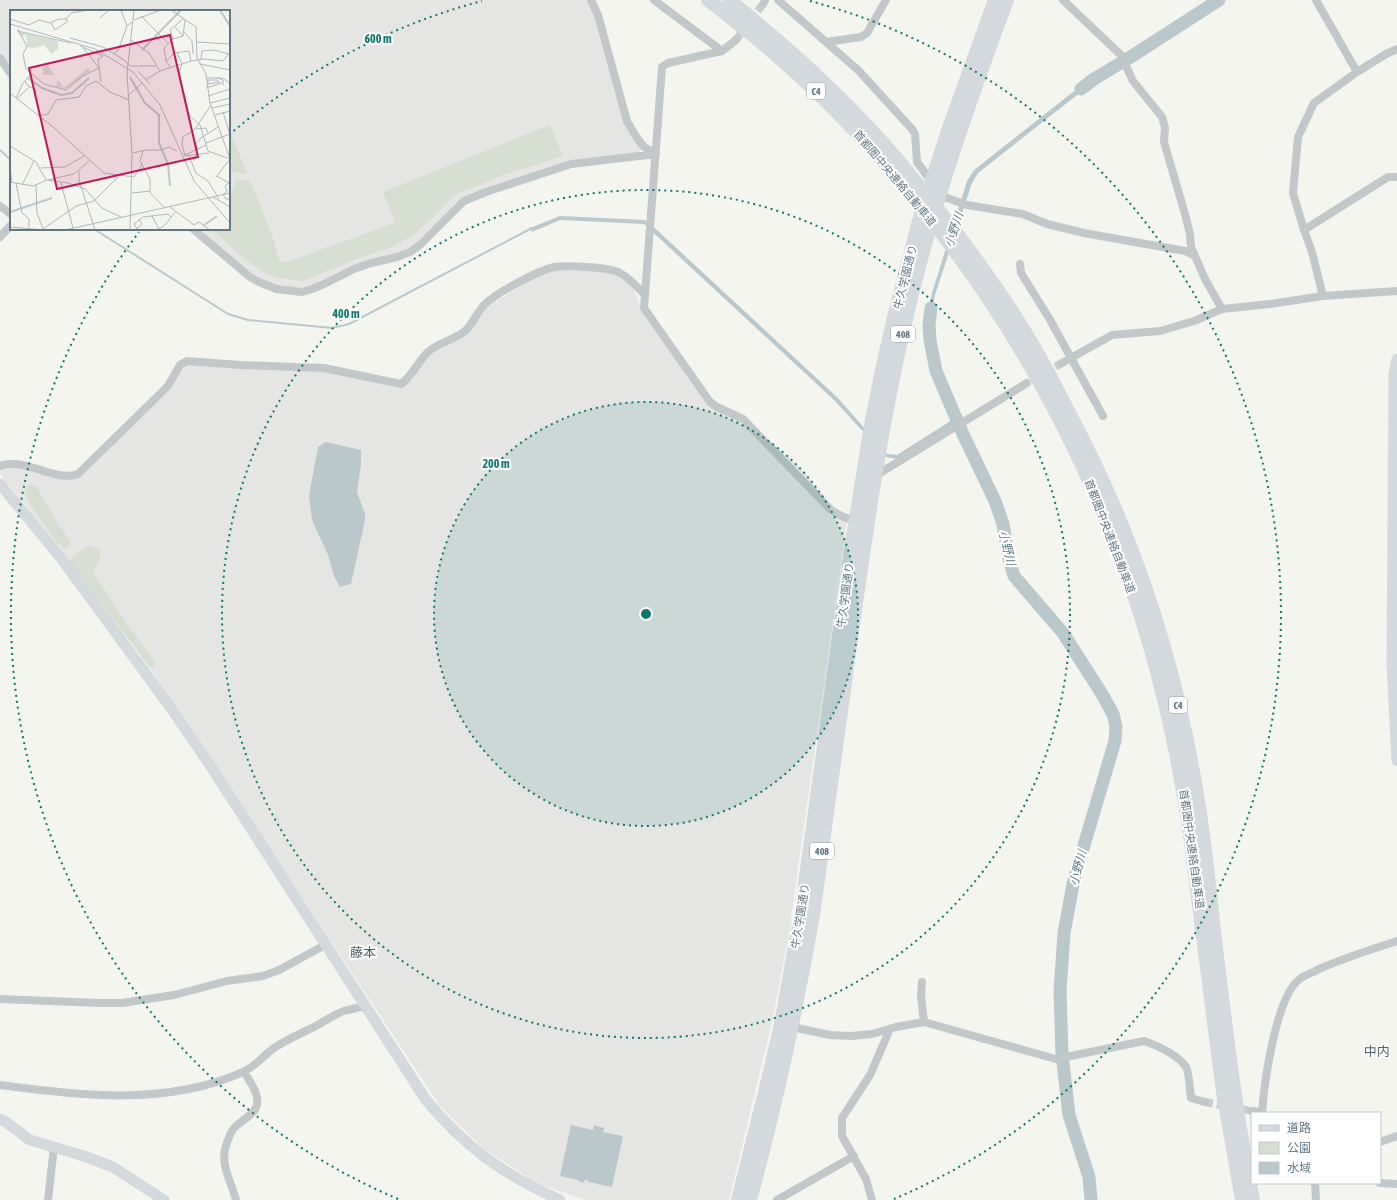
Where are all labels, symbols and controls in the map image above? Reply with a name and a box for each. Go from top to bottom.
inset map [10,10,230,230]
text: 600 m [364,32,392,46]
road number: C4 [807,83,825,99]
street label: 首都圏中央連絡自動車道 [852,128,938,228]
water label: 小野川 [942,209,967,249]
street label: 牛久学園通り [891,244,919,310]
text: 400 m [331,307,360,321]
road number: 408 [891,326,915,342]
text: 200 m [482,457,510,471]
street label: 首都圏中央連絡自動車道 [1083,477,1137,595]
water label: 小野川 [996,529,1019,569]
street label: 牛久学園通り [834,561,856,629]
centre of rings [639,607,653,621]
road number: C4 [1169,697,1187,713]
street label: 首都圏中央連絡自動車道 [1178,788,1206,910]
road number: 408 [810,843,834,859]
water label: 小野川 [1067,847,1090,887]
street label: 牛久学園通り [789,882,811,950]
district label: 藤本 [350,945,376,960]
district label: 中内 [1364,1044,1390,1059]
legend [1251,1112,1381,1184]
text: 道路 [1287,1121,1311,1135]
text: 公園 [1287,1141,1311,1155]
text: 水域 [1287,1161,1311,1175]

